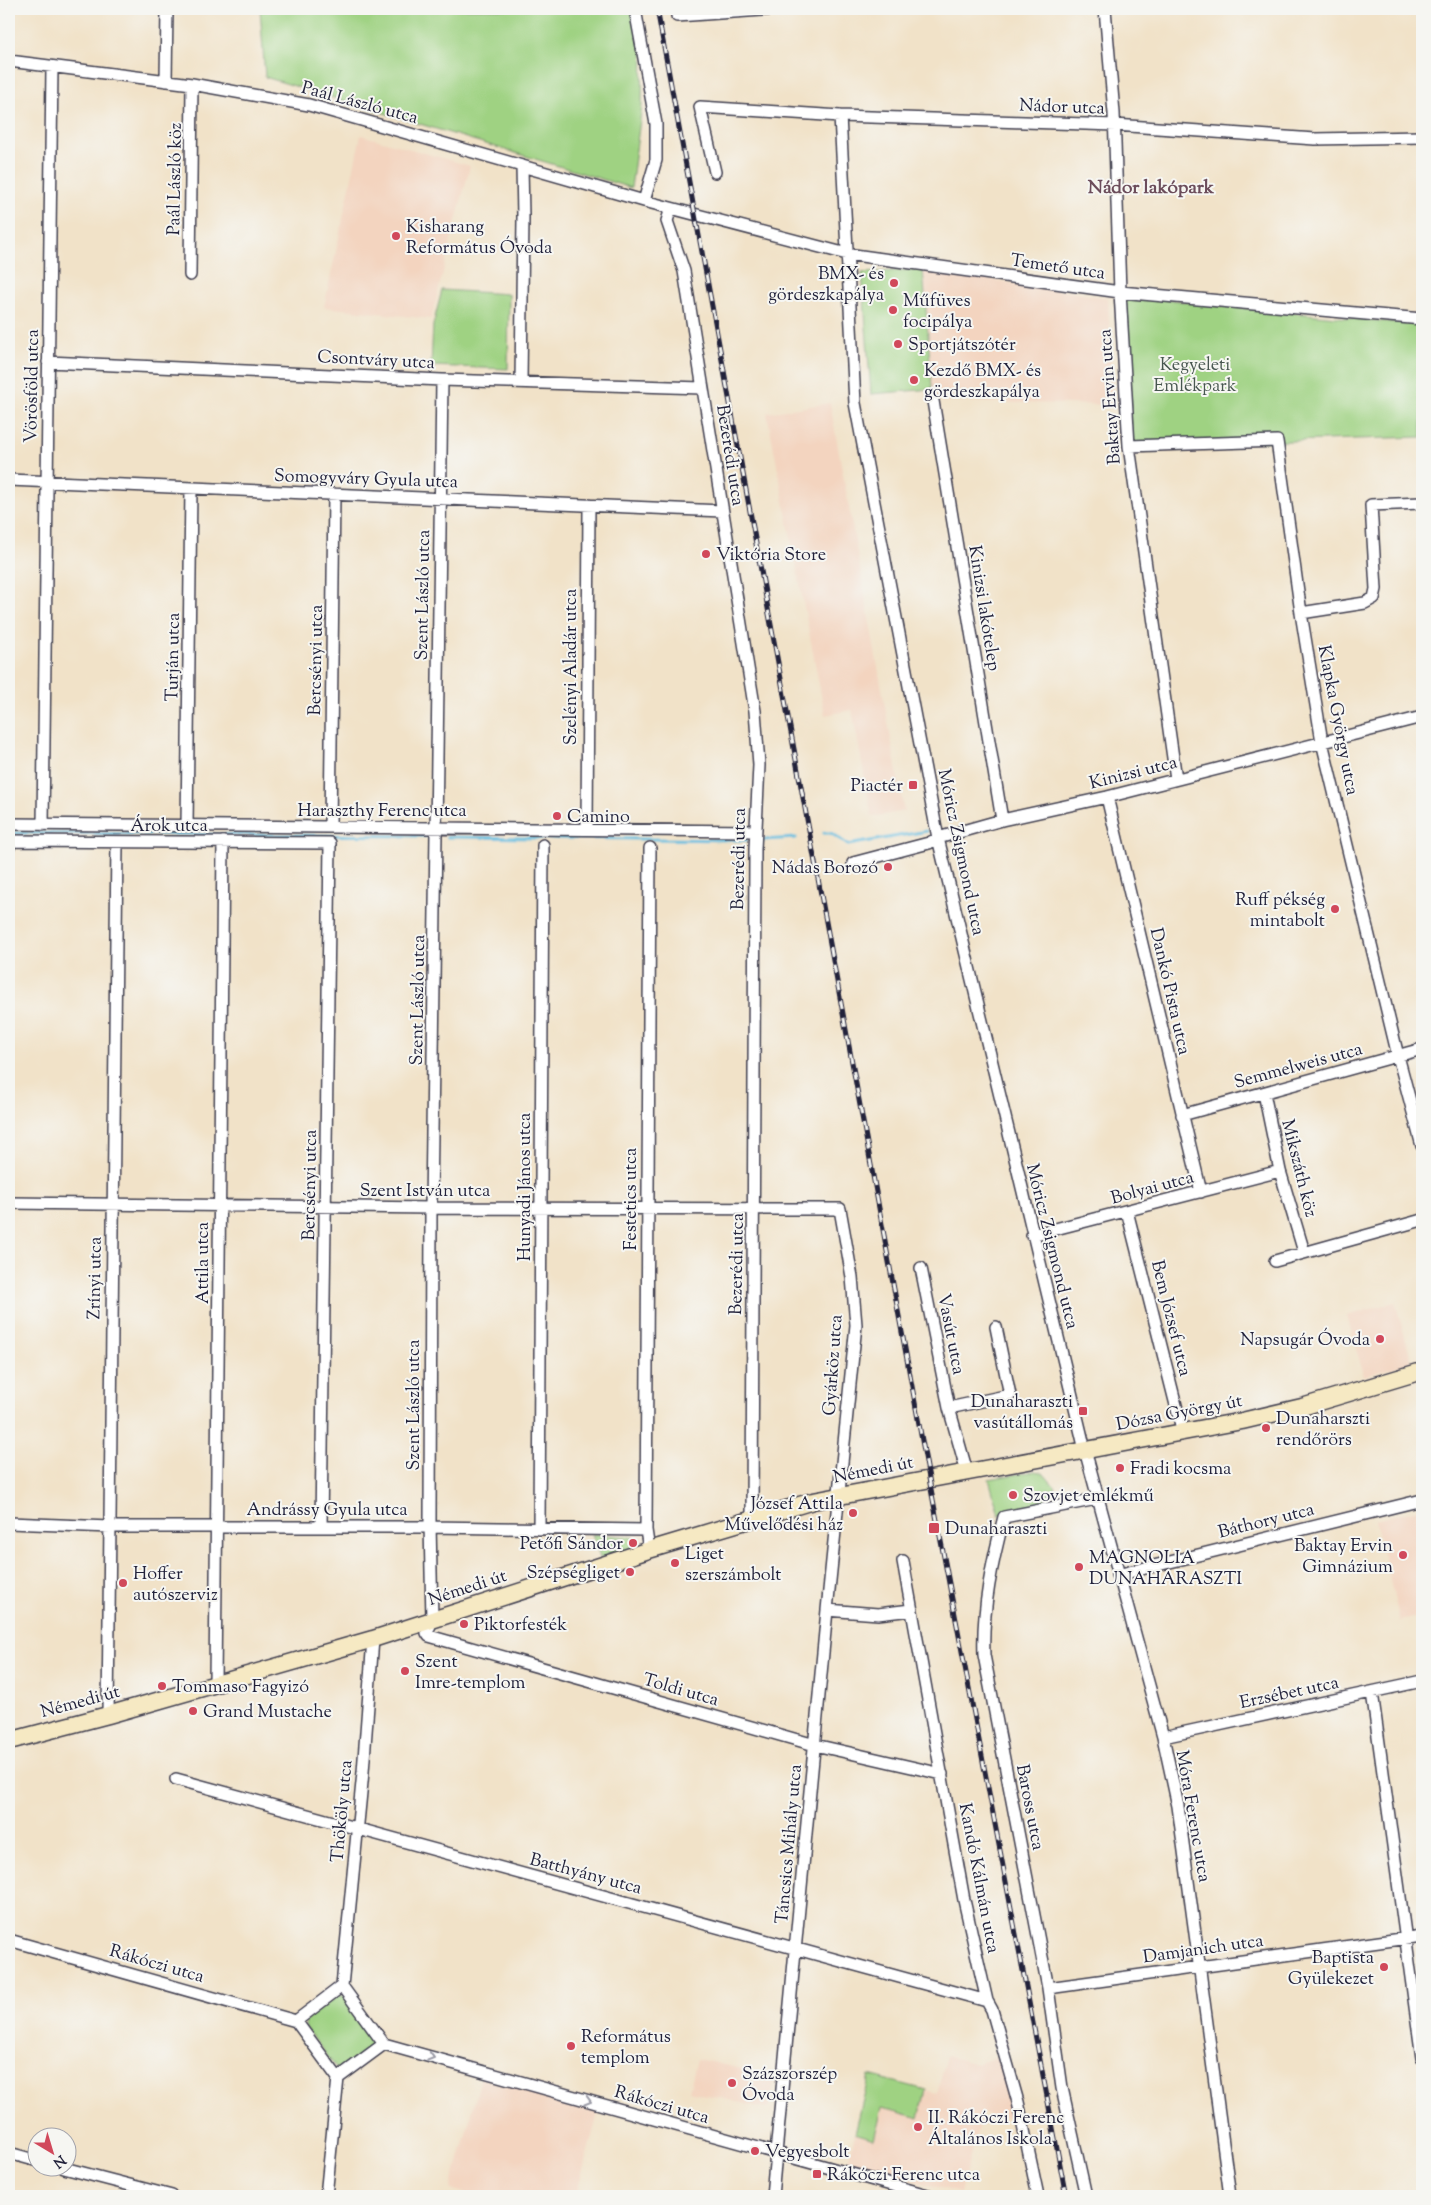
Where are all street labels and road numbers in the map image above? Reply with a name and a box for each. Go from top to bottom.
street label: Paál László utca [298,76,421,132]
street label: Nádor utca [1019,94,1105,122]
street label: Paál László köz [162,122,190,236]
street label: Temető utca [1009,248,1107,287]
street label: Baktay Ervin utca [1093,328,1129,466]
street label: Vörösföld utca [19,329,47,443]
street label: Csontváry utca [316,345,435,377]
street label: Bezerédi utca [708,403,750,508]
street label: Somogyváry Gyula utca [274,464,458,496]
street label: Szent László utca [410,529,438,661]
street label: Kinizsi lakótelep [960,544,1006,673]
street label: Szelényi Aladár utca [559,589,585,745]
street label: Bercsényi utca [303,604,331,716]
street label: Turján utca [160,612,188,702]
street label: Klapka György utca [1310,643,1364,798]
street label: Kinizsi utca [1087,750,1180,797]
street label: Móricz Zsigmond utca [930,767,990,938]
street label: Haraszthy Ferenc utca [297,799,467,825]
street label: Bezerédi utca [726,808,754,910]
street label: Árok utca [130,814,208,840]
street label: Dankó Pista utca [1142,925,1196,1058]
street label: Szent László utca [405,934,433,1066]
street label: Semmelweis utca [1231,1037,1366,1097]
street label: Hunyadi János utca [513,1113,539,1261]
street label: Mikszáth köz [1273,1117,1323,1220]
street label: Bercsényi utca [297,1129,325,1241]
street label: Festetics utca [619,1148,645,1250]
street label: Móricz Zsigmond utca [1018,1161,1084,1332]
street label: Bolyai utca [1108,1165,1197,1213]
street label: Szent István utca [360,1179,490,1205]
street label: Bezerédi utca [724,1213,752,1315]
street label: Attila utca [191,1222,217,1304]
street label: Zrínyi utca [82,1236,110,1320]
street label: Bem József utca [1143,1258,1197,1379]
street label: Vasút utca [929,1292,971,1377]
street label: Gyárköz utca [817,1314,850,1417]
street label: Szent László utca [402,1340,428,1470]
street label: Dózsa György út [1114,1389,1245,1439]
street label: Némedi út [831,1450,916,1491]
street label: Báthory utca [1216,1497,1317,1546]
street label: Andrássy Gyula utca [246,1498,408,1524]
street label: Némedi út [425,1564,510,1614]
street label: Toldi utca [639,1668,721,1714]
street label: Erzsébet utca [1237,1671,1341,1717]
street label: Némedi út [38,1680,123,1726]
street label: Móra Ferenc utca [1168,1748,1216,1884]
street label: Thököly utca [326,1759,360,1863]
street label: Baross utca [1008,1762,1050,1853]
street label: Táncsics Mihály utca [770,1763,810,1925]
street label: Kandó Kálmán utca [951,1801,1005,1956]
street label: Batthyány utca [526,1847,645,1902]
street label: Damjanich utca [1141,1929,1265,1971]
street label: Rákóczi utca [106,1939,207,1991]
street label: Rákóczi utca [611,2080,712,2132]

